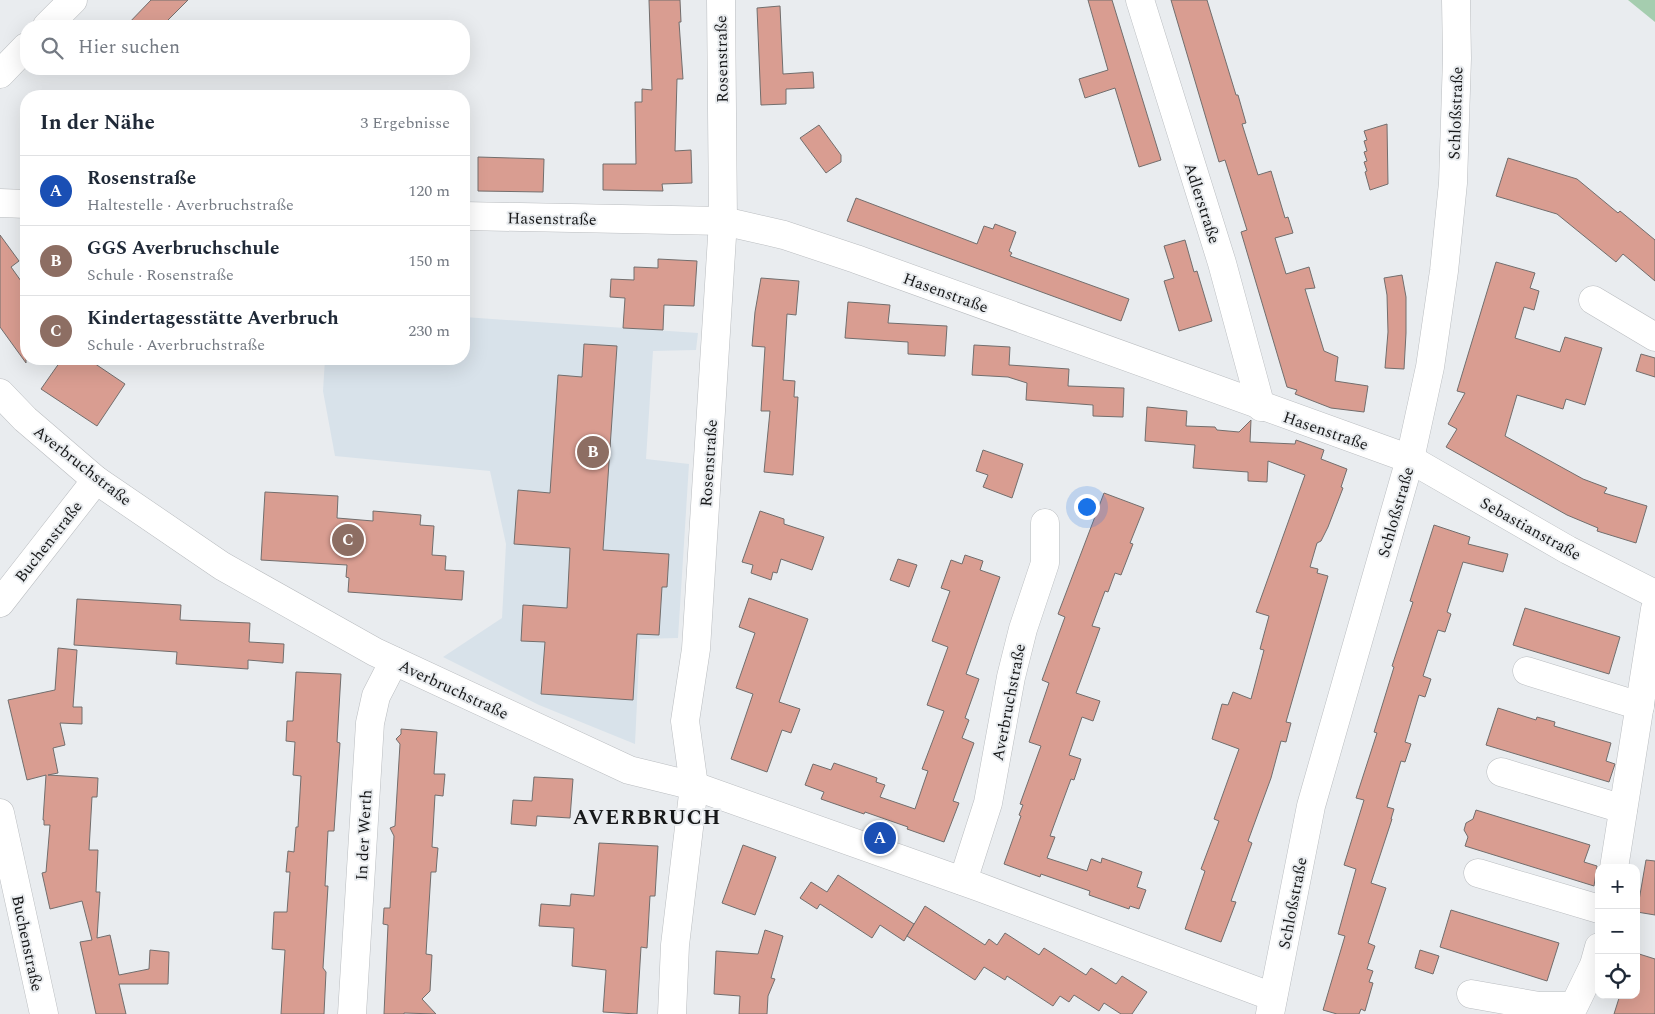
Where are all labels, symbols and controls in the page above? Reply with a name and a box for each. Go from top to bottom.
street label: Rosenstraße [709,15,735,103]
search box [20,20,470,75]
text: Hier suchen [78,33,180,62]
icon: search [38,34,66,62]
street label: Schloßstraße [1442,66,1470,160]
text: In der Nähe [40,107,155,139]
text: 3 Ergebnisse [360,111,450,135]
street label: Adlerstraße [1178,160,1226,247]
text: Rosenstraße [87,164,196,193]
text: A [50,179,62,203]
text: 120 m [408,179,450,203]
text: Haltestelle · Averbruchstraße [87,193,294,217]
street label: Hasenstraße [507,206,597,232]
text: GGS Averbruchschule [87,234,279,263]
text: B [50,249,62,273]
text: 150 m [408,249,450,273]
text: Schule · Rosenstraße [87,263,234,287]
street label: Hasenstraße [900,266,992,319]
text: Kindertagesstätte Averbruch [87,304,339,333]
text: C [50,319,62,343]
text: 230 m [408,319,450,343]
text: Schule · Averbruchstraße [87,333,265,357]
street label: Hasenstraße [1280,405,1372,457]
street label: Rosenstraße [694,419,724,508]
street label: Averbruchstraße [28,420,137,512]
pin: B [577,433,609,471]
street label: Schloßstraße [1372,464,1420,560]
street label: Sebastianstraße [1476,491,1585,567]
your location [1074,494,1100,520]
street label: Buchenstraße [9,496,88,588]
pin: C [332,521,364,559]
street label: Averbruchstraße [986,642,1032,763]
street label: Averbruchstraße [395,654,512,726]
street label: In der Werth [350,789,378,881]
district label: AVERBRUCH [573,802,721,834]
pin: A [864,819,896,857]
street label: Schloßstraße [1272,855,1314,951]
map controls [1595,864,1640,999]
button: + [1595,864,1640,909]
street label: Buchenstraße [5,893,49,994]
button: − [1595,909,1640,954]
button: locate [1595,954,1640,999]

